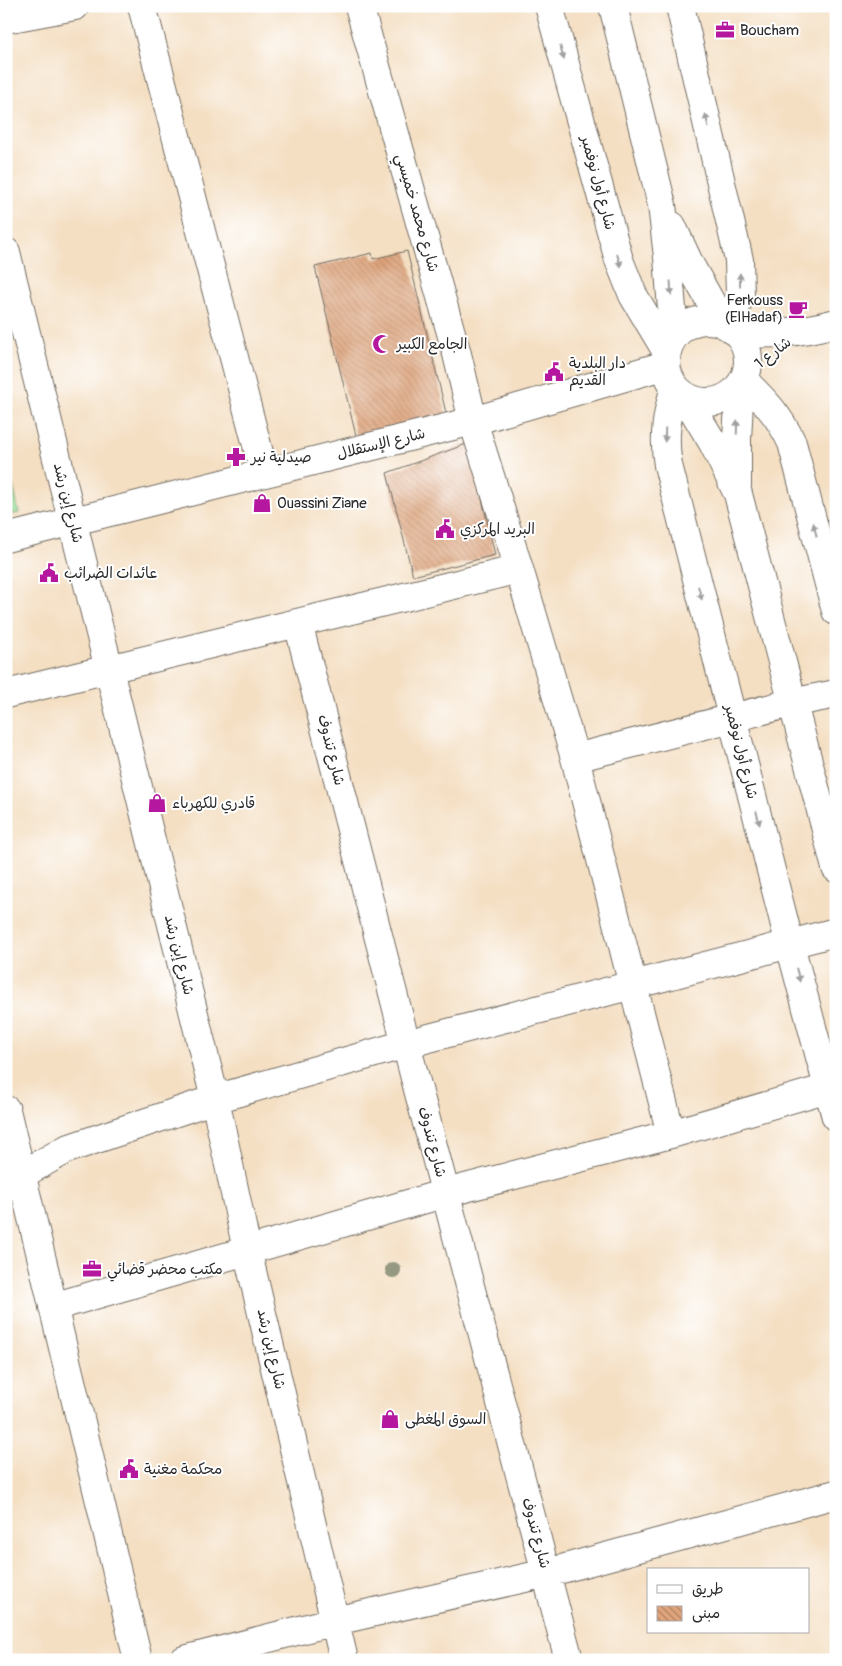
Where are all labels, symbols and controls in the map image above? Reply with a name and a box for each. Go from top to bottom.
office icon: Boucham [714,19,736,41]
place label: Boucham [740,21,799,40]
one-way arrow [558,46,566,61]
one-way arrow [703,113,711,128]
street label: شارع أول نوفمبر [576,132,620,232]
street label: شارع محمد خميسي [388,152,443,275]
one-way arrow [616,253,623,268]
one-way arrow [736,271,744,287]
one-way arrow [667,280,675,296]
place label: Ferkouss (ElHadaf) [725,291,783,327]
cafe icon: Ferkouss (ElHadaf) [787,298,809,320]
mosque icon: الجامع الكبير [371,333,393,355]
street label: شارع 1 [751,333,795,373]
place label: الجامع الكبير [395,335,467,355]
place label: دار البلدية القديم [569,354,626,391]
public building icon: دار البلدية القديم [543,361,565,383]
one-way arrow [733,419,741,435]
street label: شارع الإستقلال [335,424,427,464]
one-way arrow [661,427,669,443]
pharmacy icon: صيدلية نير [225,446,247,468]
place label: صيدلية نير [249,448,312,467]
street label: شارع إبن رشد [49,461,87,545]
shop icon: Ouassini Ziane [251,492,273,514]
place label: Ouassini Ziane [277,494,367,513]
public building icon: البريد المركزي [434,518,456,540]
place label: البريد المركزي [460,520,535,540]
one-way arrow [811,523,819,538]
public building icon: عائدات الضرائب [38,562,60,584]
place label: عائدات الضرائب [64,564,157,583]
one-way arrow [696,585,704,600]
street label: شارع أول نوفمبر [720,701,762,801]
street label: شارع تندوف [313,713,349,787]
shop icon: قادري للكهرباء [146,792,168,814]
place label: قادري للكهرباء [172,794,255,814]
one-way arrow [754,810,762,826]
street label: شارع إبن رشد [160,913,198,997]
one-way arrow [795,968,803,983]
street label: شارع تندوف [413,1105,451,1179]
office icon: مكتب محضر قضائي [81,1258,103,1280]
place label: مكتب محضر قضائي [107,1260,223,1282]
street label: شارع إبن رشد [253,1307,289,1391]
shop icon: السوق المغطى [379,1408,401,1430]
place label: السوق المغطى [405,1410,486,1429]
public building icon: محكمة مغنية [118,1458,140,1480]
place label: محكمة مغنية [144,1460,222,1479]
street label: شارع تندوف [517,1496,555,1570]
legend [647,1568,810,1634]
text: طريق [692,1580,724,1599]
text: مبنى [692,1604,720,1623]

